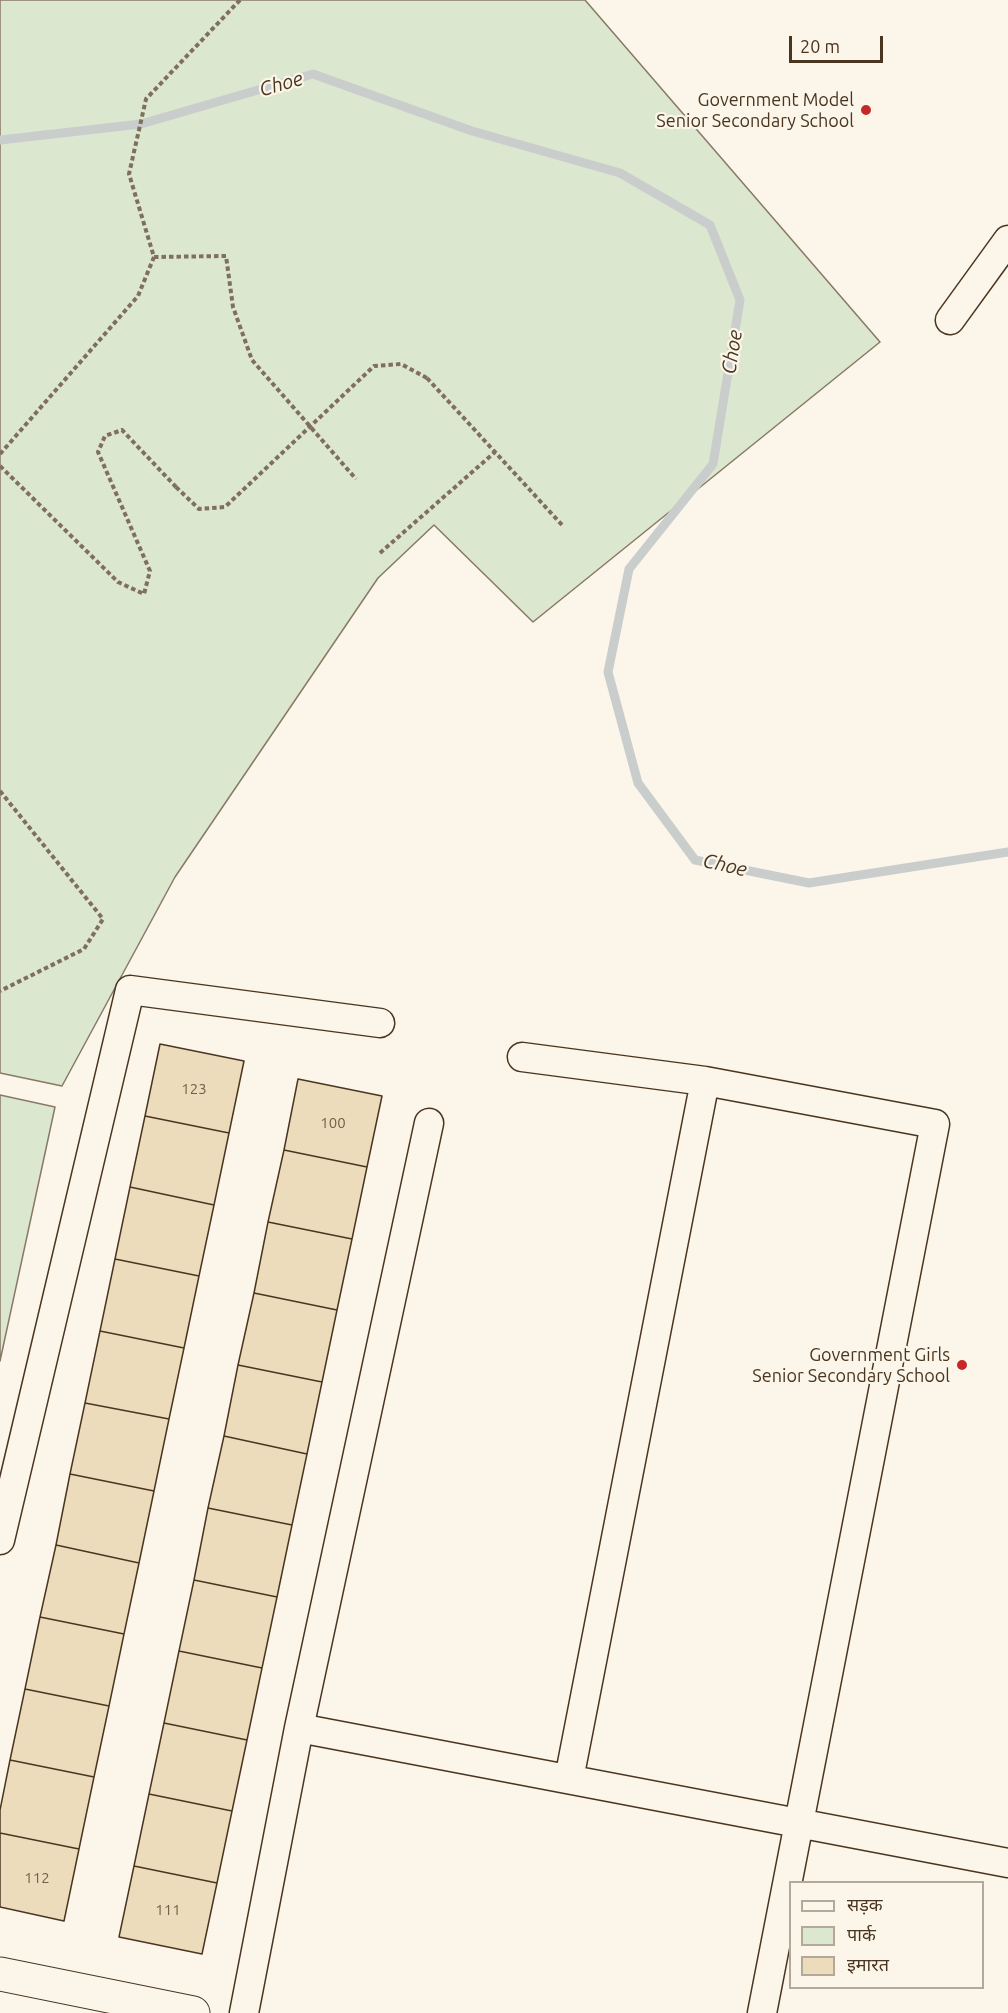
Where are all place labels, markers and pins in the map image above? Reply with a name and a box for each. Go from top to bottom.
place label: Government Model Senior Secondary School [656,89,854,132]
marker: Government Model Senior Secondary School [859,103,873,117]
place label: Government Girls Senior Secondary School [752,1344,950,1386]
marker: Government Girls Senior Secondary School [955,1358,969,1372]

